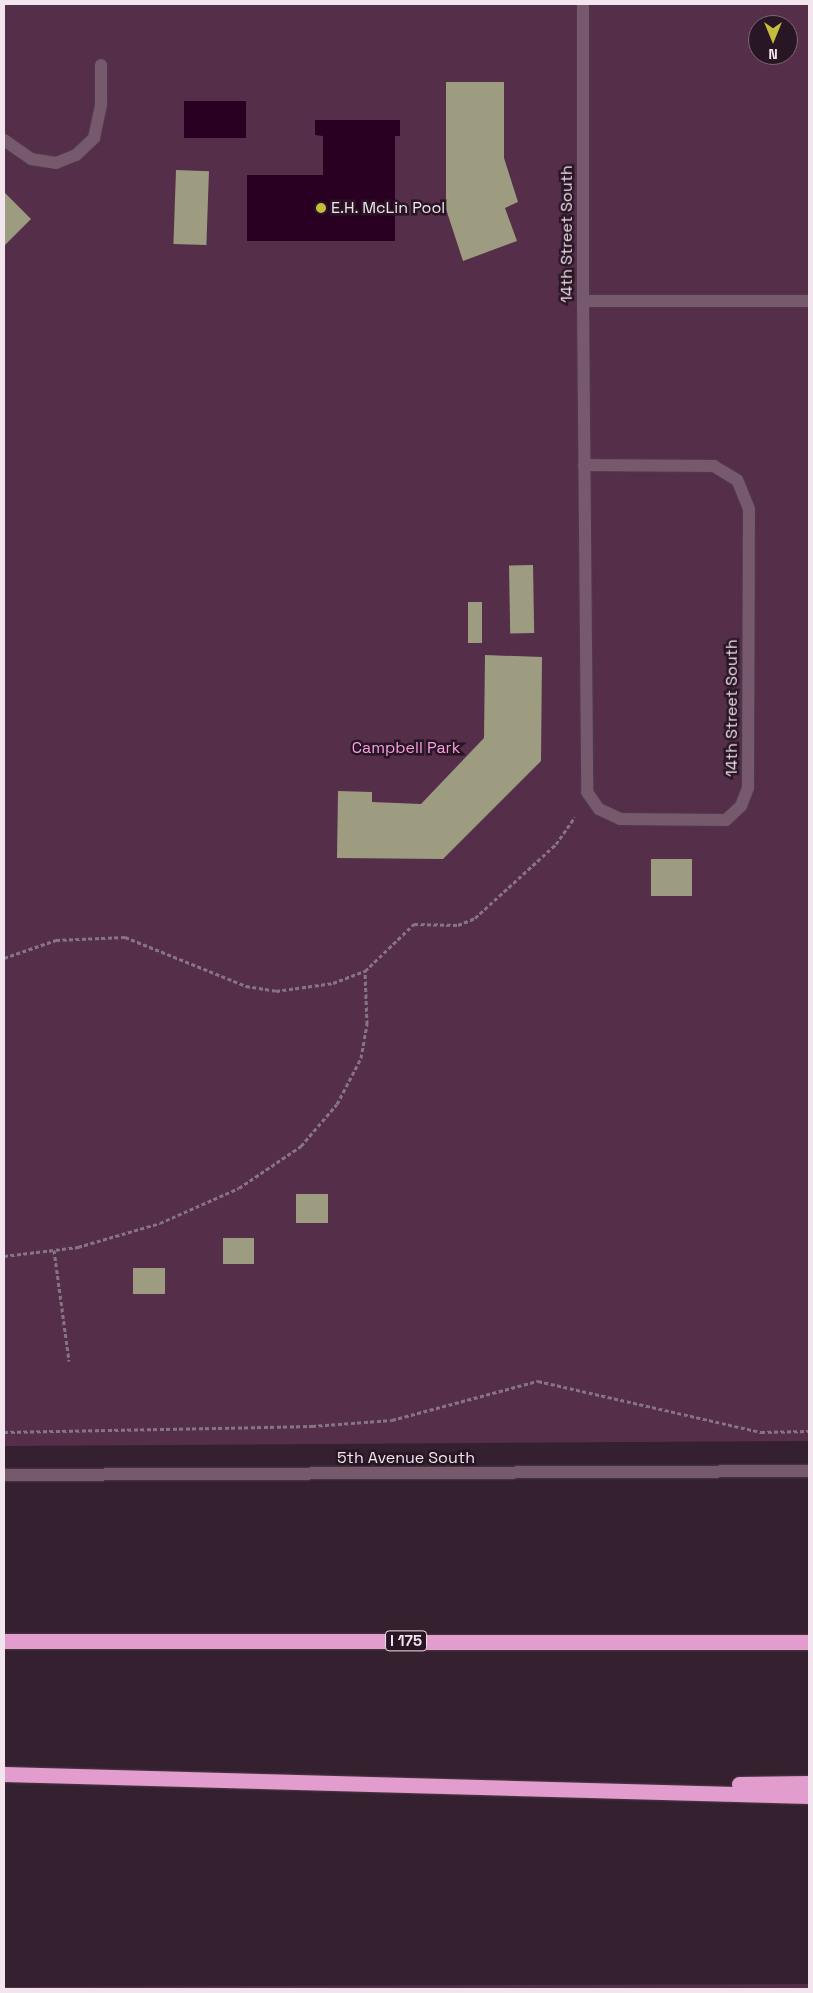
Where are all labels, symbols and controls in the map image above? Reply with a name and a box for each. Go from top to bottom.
north arrow [748,15,798,65]
text: N [768,45,778,63]
street label: 14th Street South [557,165,577,303]
place label: E.H. McLin Pool [331,198,446,218]
marker: E.H. McLin Pool [315,202,327,214]
street label: 14th Street South [722,639,742,777]
park label: Campbell Park [352,738,460,758]
street label: 5th Avenue South [337,1448,475,1468]
road number: I 175 [385,1628,427,1654]

